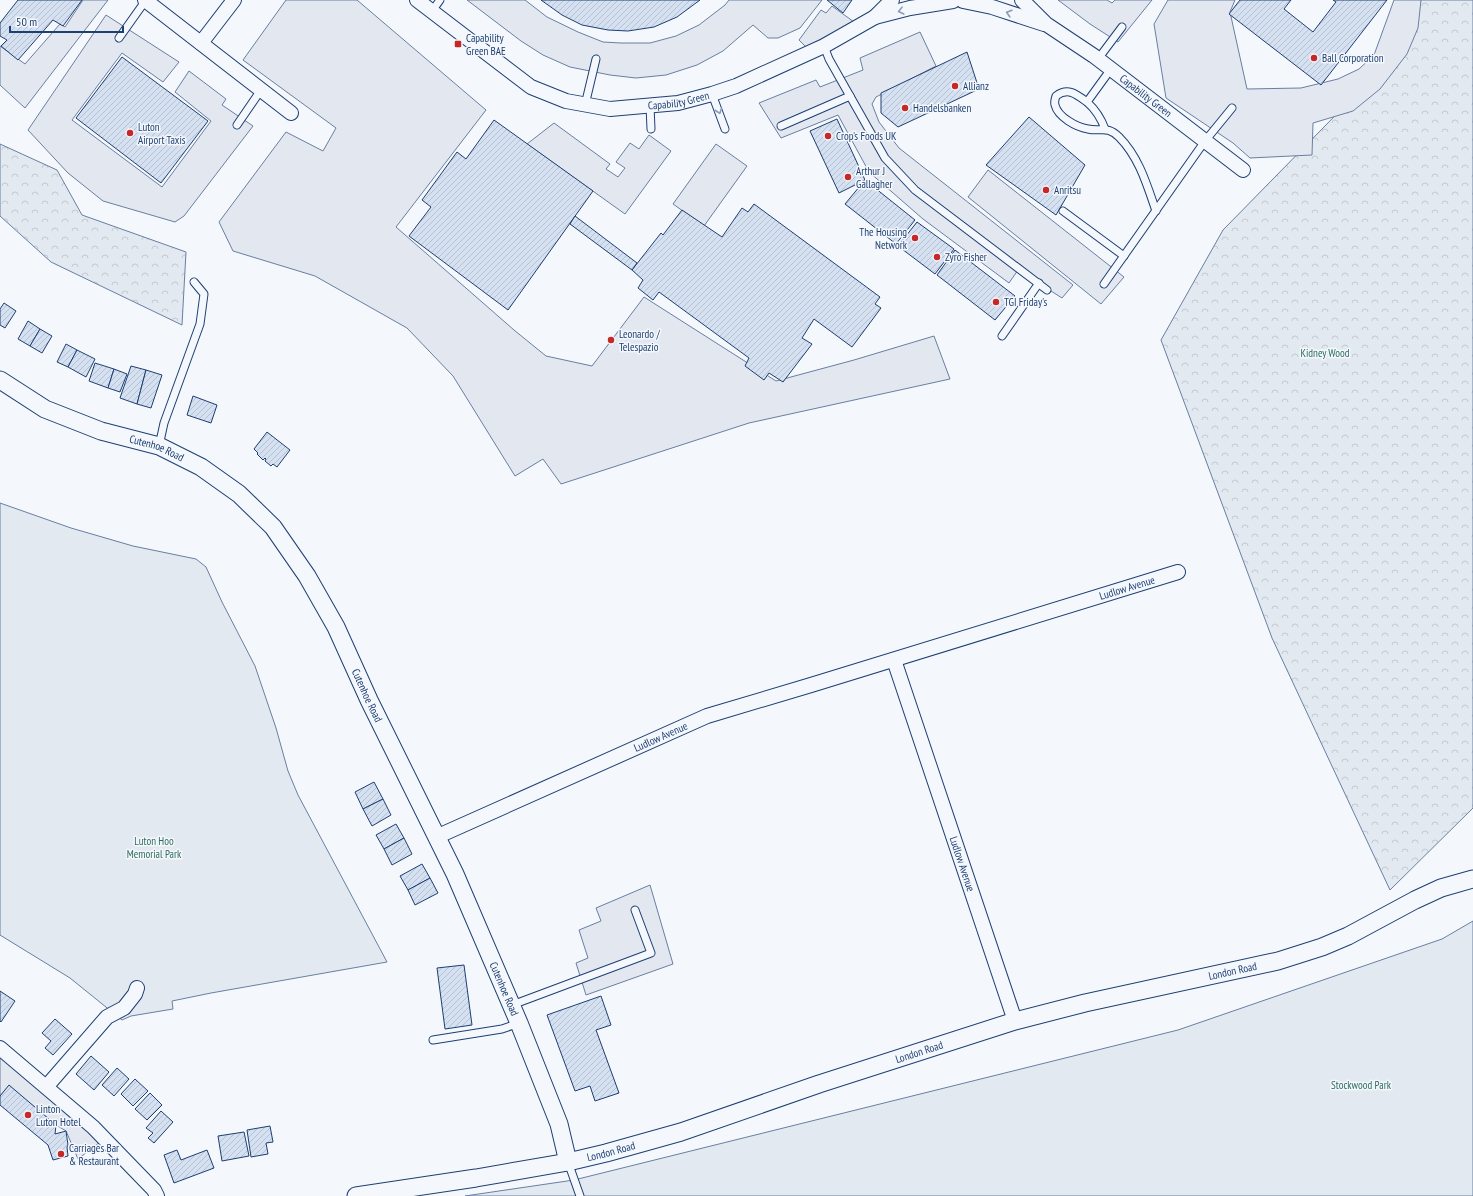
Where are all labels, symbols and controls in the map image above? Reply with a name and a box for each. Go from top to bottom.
one-way arrow [898,6,904,14]
scale bar [10,8,123,34]
one-way arrow [1005,9,1012,17]
text: 50 m [16,14,37,29]
place label: Capability Green BAE [466,31,506,58]
marker: Capability Green BAE [453,39,463,49]
place label: Ball Corporation [1322,51,1384,65]
marker: Ball Corporation [1309,53,1319,63]
street label: Capability Green [1117,71,1175,120]
place label: Allianz [963,79,989,93]
marker: Allianz [950,81,960,91]
street label: Capability Green [647,88,711,113]
place label: Handelsbanken [913,101,971,115]
marker: Handelsbanken [900,103,910,113]
one-way arrow [714,108,723,115]
place label: Luton Airport Taxis [138,120,186,147]
marker: Luton Airport Taxis [125,128,135,138]
place label: Crop's Foods UK [836,129,897,143]
marker: Crop's Foods UK [823,131,833,141]
place label: Arthur J Gallagher [856,164,893,191]
marker: Arthur J Gallagher [843,172,853,182]
place label: Anritsu [1054,183,1081,197]
marker: Anritsu [1041,185,1051,195]
place label: The Housing Network [859,225,908,252]
marker: The Housing Network [910,233,920,243]
place label: Zyro Fisher [945,250,987,264]
marker: Zyro Fisher [932,252,942,262]
place label: TGI Friday's [1004,295,1047,309]
marker: TGI Friday's [991,297,1001,307]
place label: Leonardo / Telespazio [619,327,660,354]
marker: Leonardo / Telespazio [606,335,616,345]
park label: Kidney Wood [1301,346,1350,360]
street label: Cutenhoe Road [128,432,187,464]
street label: Ludlow Avenue [1098,572,1157,603]
street label: Cutenhoe Road [349,666,386,725]
street label: Ludlow Avenue [632,718,690,755]
park label: Luton Hoo Memorial Park [127,834,182,861]
street label: Ludlow Avenue [947,834,978,894]
street label: London Road [1207,959,1258,983]
street label: Cutenhoe Road [487,960,522,1018]
street label: London Road [894,1038,945,1066]
park label: Stockwood Park [1331,1078,1392,1092]
place label: Linton Luton Hotel [36,1102,81,1129]
marker: Linton Luton Hotel [23,1110,33,1120]
street label: London Road [586,1138,637,1164]
place label: Carriages Bar & Restaurant [69,1141,119,1168]
marker: Carriages Bar & Restaurant [56,1149,66,1159]

